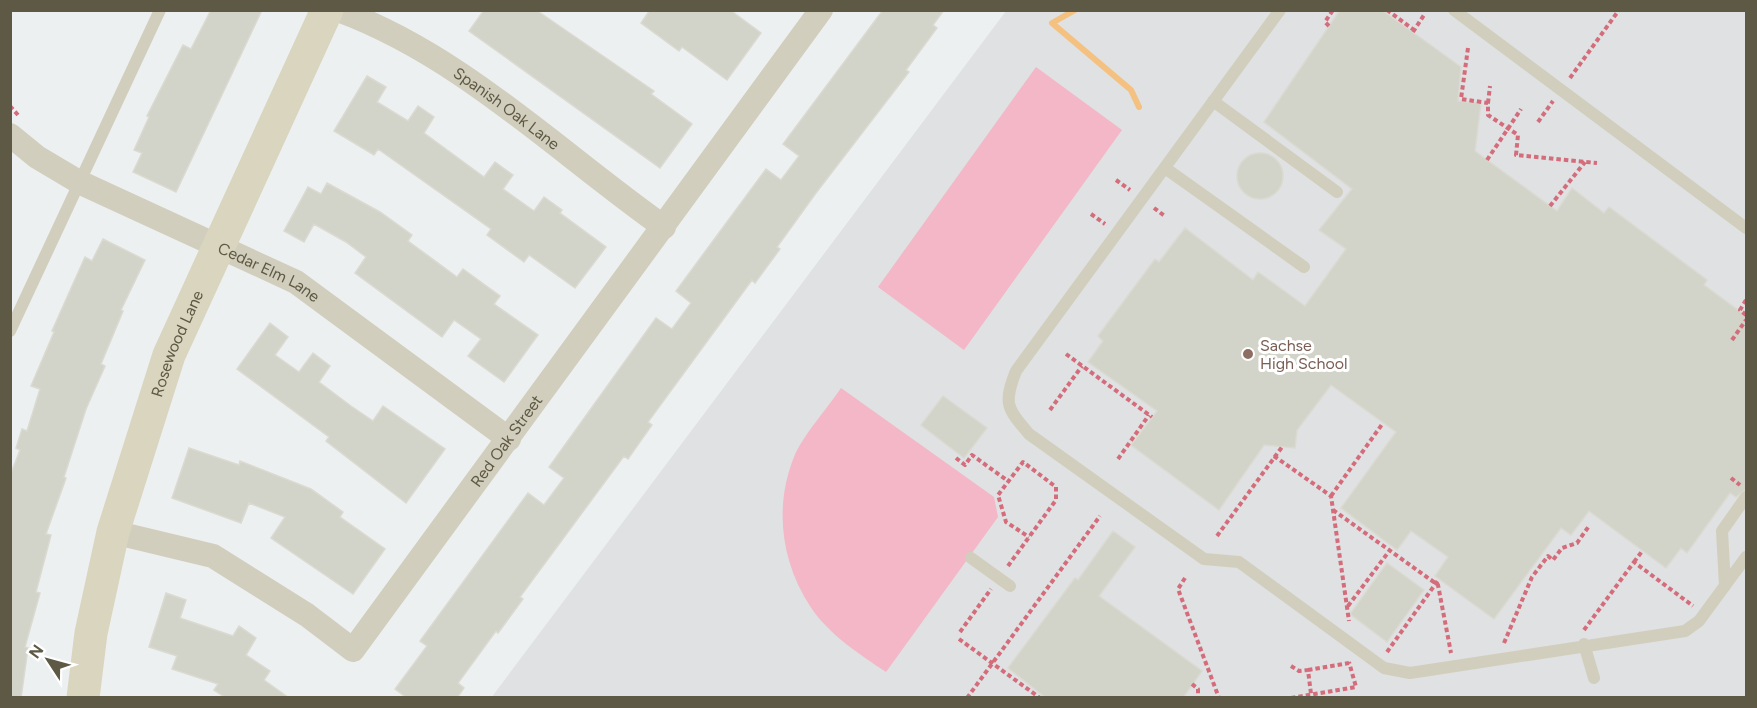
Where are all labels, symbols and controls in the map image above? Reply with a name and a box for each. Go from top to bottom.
street label: Spanish Oak Lane [450,63,563,154]
street label: Cedar Elm Lane [215,238,324,306]
street label: Rosewood Lane [147,287,207,399]
place label: Sachse High School [1260,336,1348,373]
marker: Sachse High School [1241,347,1255,361]
street label: Red Oak Street [467,391,546,491]
north arrow [18,630,78,690]
text: N [25,641,48,662]

